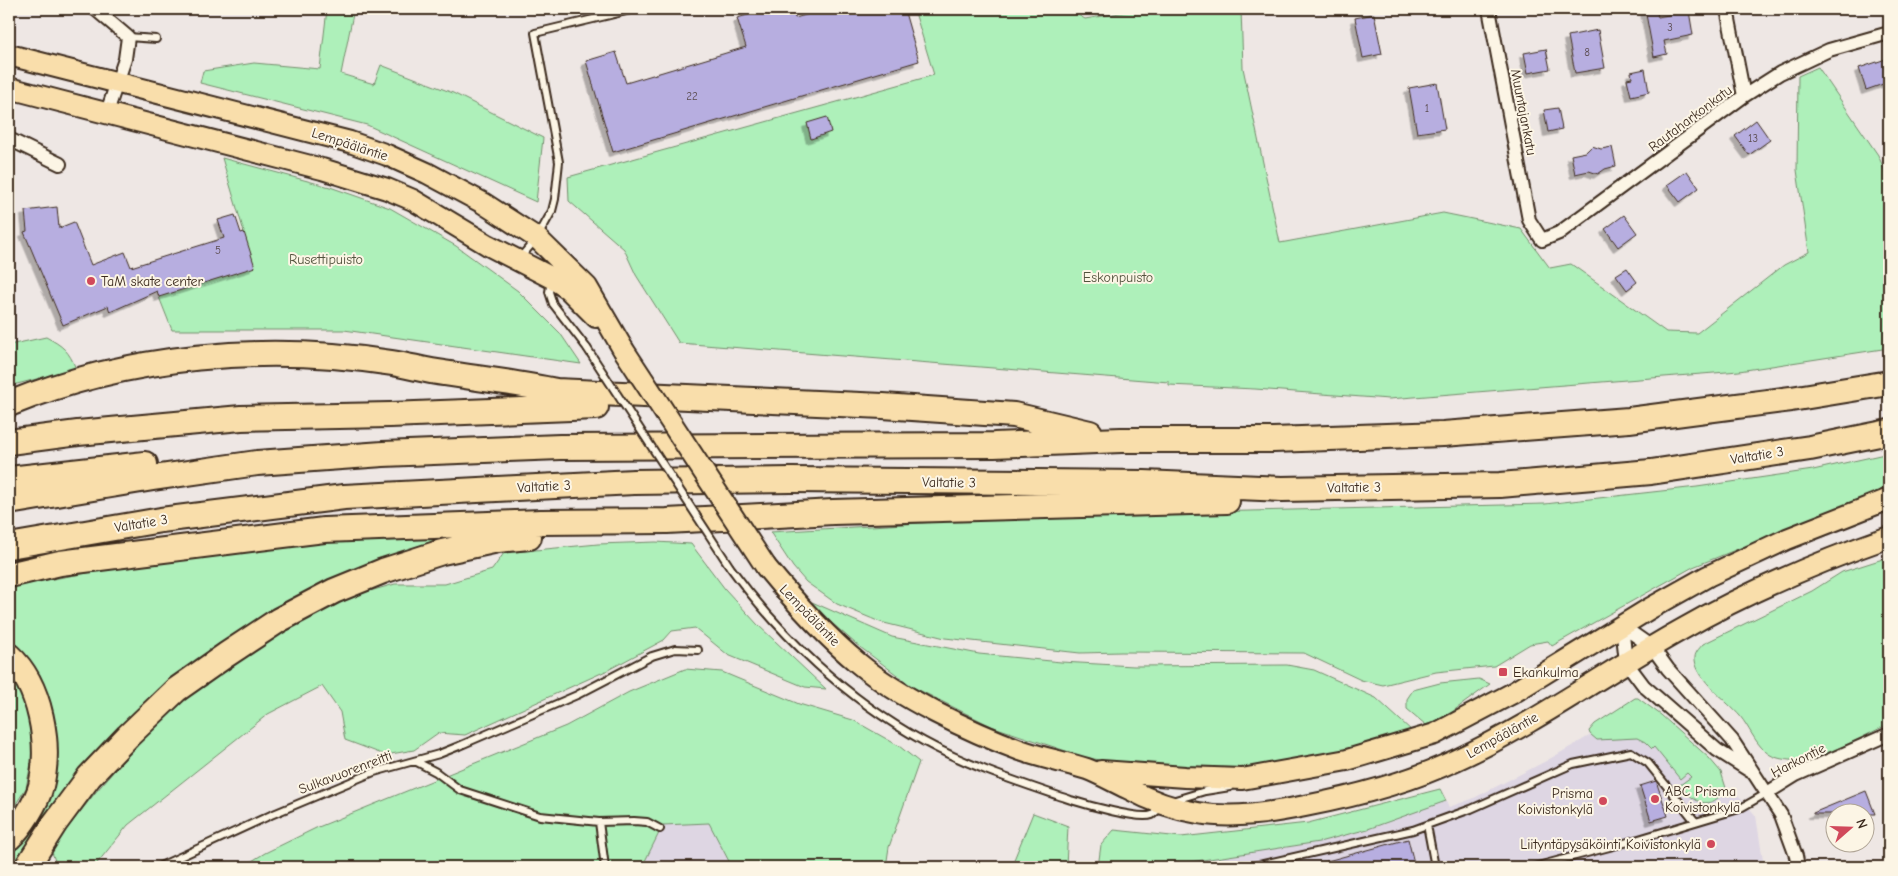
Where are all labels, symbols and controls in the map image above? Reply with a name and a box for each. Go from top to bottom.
house number: 3 [1667,21,1673,34]
house number: 8 [1584,46,1590,59]
street label: Muuntajankatu [1507,67,1540,157]
street label: Rautaharkonkatu [1645,81,1735,155]
house number: 22 [686,90,698,103]
house number: 1 [1425,102,1429,115]
street label: Lempääläntie [309,124,390,165]
house number: 13 [1748,132,1758,145]
house number: 5 [215,244,221,257]
park label: Rusettipuisto [289,251,363,268]
park label: Eskonpuisto [1083,269,1153,286]
place label: TaM skate center [101,273,204,290]
marker: TaM skate center [85,275,97,287]
street label: Valtatie 3 [1729,443,1785,468]
street label: Valtatie 3 [922,474,976,491]
street label: Valtatie 3 [517,477,571,496]
street label: Valtatie 3 [1327,479,1381,496]
street label: Valtatie 3 [113,511,169,536]
street label: Lempääläntie [776,581,843,650]
place label: Ekankulma [1513,664,1579,681]
marker: Ekankulma [1497,666,1509,678]
street label: Lempääläntie [1463,709,1541,762]
street label: Harkontie [1768,740,1828,781]
street label: Sulkavuorenreitti [296,747,394,798]
place label: ABC Prisma Koivistonkylä [1665,783,1740,816]
place label: Prisma Koivistonkylä [1518,785,1593,818]
marker: ABC Prisma Koivistonkylä [1649,793,1661,805]
marker: Prisma Koivistonkylä [1597,795,1609,807]
north arrow [1826,804,1876,854]
text: N [1852,817,1871,831]
place label: Liityntäpysäköinti Koivistonkylä [1520,836,1701,853]
marker: Liityntäpysäköinti Koivistonkylä [1705,838,1717,850]

